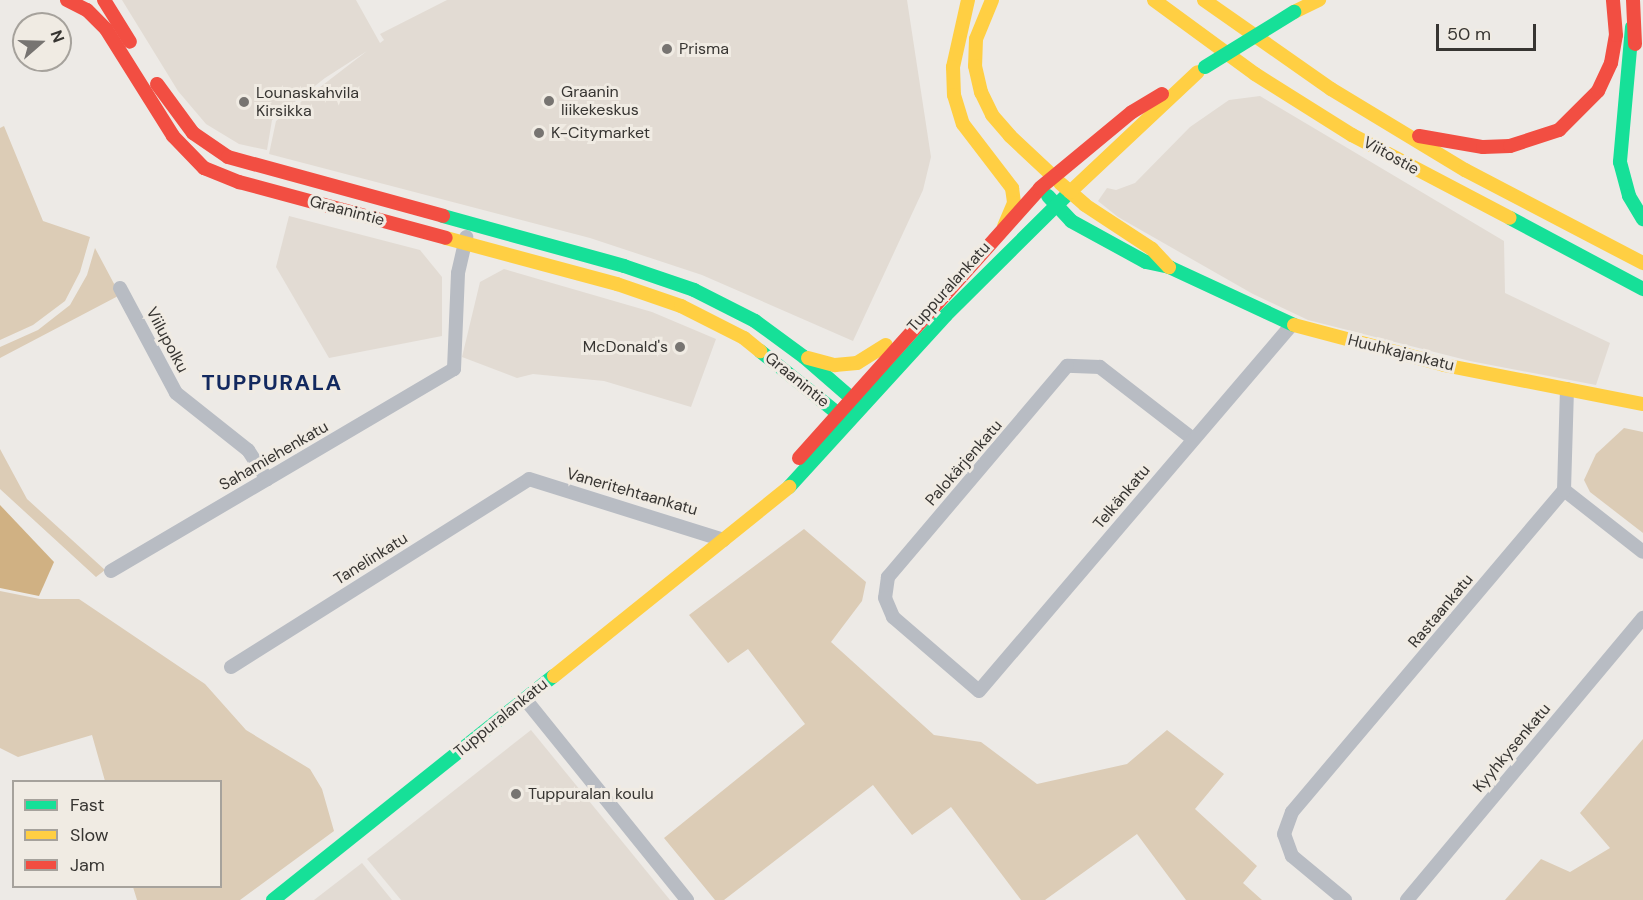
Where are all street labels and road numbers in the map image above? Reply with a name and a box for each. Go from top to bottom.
street label: Viitostie [1360,133,1422,179]
street label: Graanintie [307,192,387,230]
street label: Tuppuralankatu [904,238,994,336]
street label: Viilupolku [142,304,192,376]
street label: Huuhkajankatu [1346,331,1456,375]
street label: Graanintie [761,348,833,412]
street label: Palokärjenkatu [922,416,1006,510]
street label: Sahamiehenkatu [216,417,332,495]
street label: Telkänkatu [1090,461,1154,533]
street label: Vaneritehtaankatu [564,464,700,520]
street label: Tanelinkatu [331,529,411,589]
street label: Rastaankatu [1405,570,1477,652]
street label: Tuppuralankatu [450,674,552,762]
street label: Kyyhkysenkatu [1469,700,1555,796]

